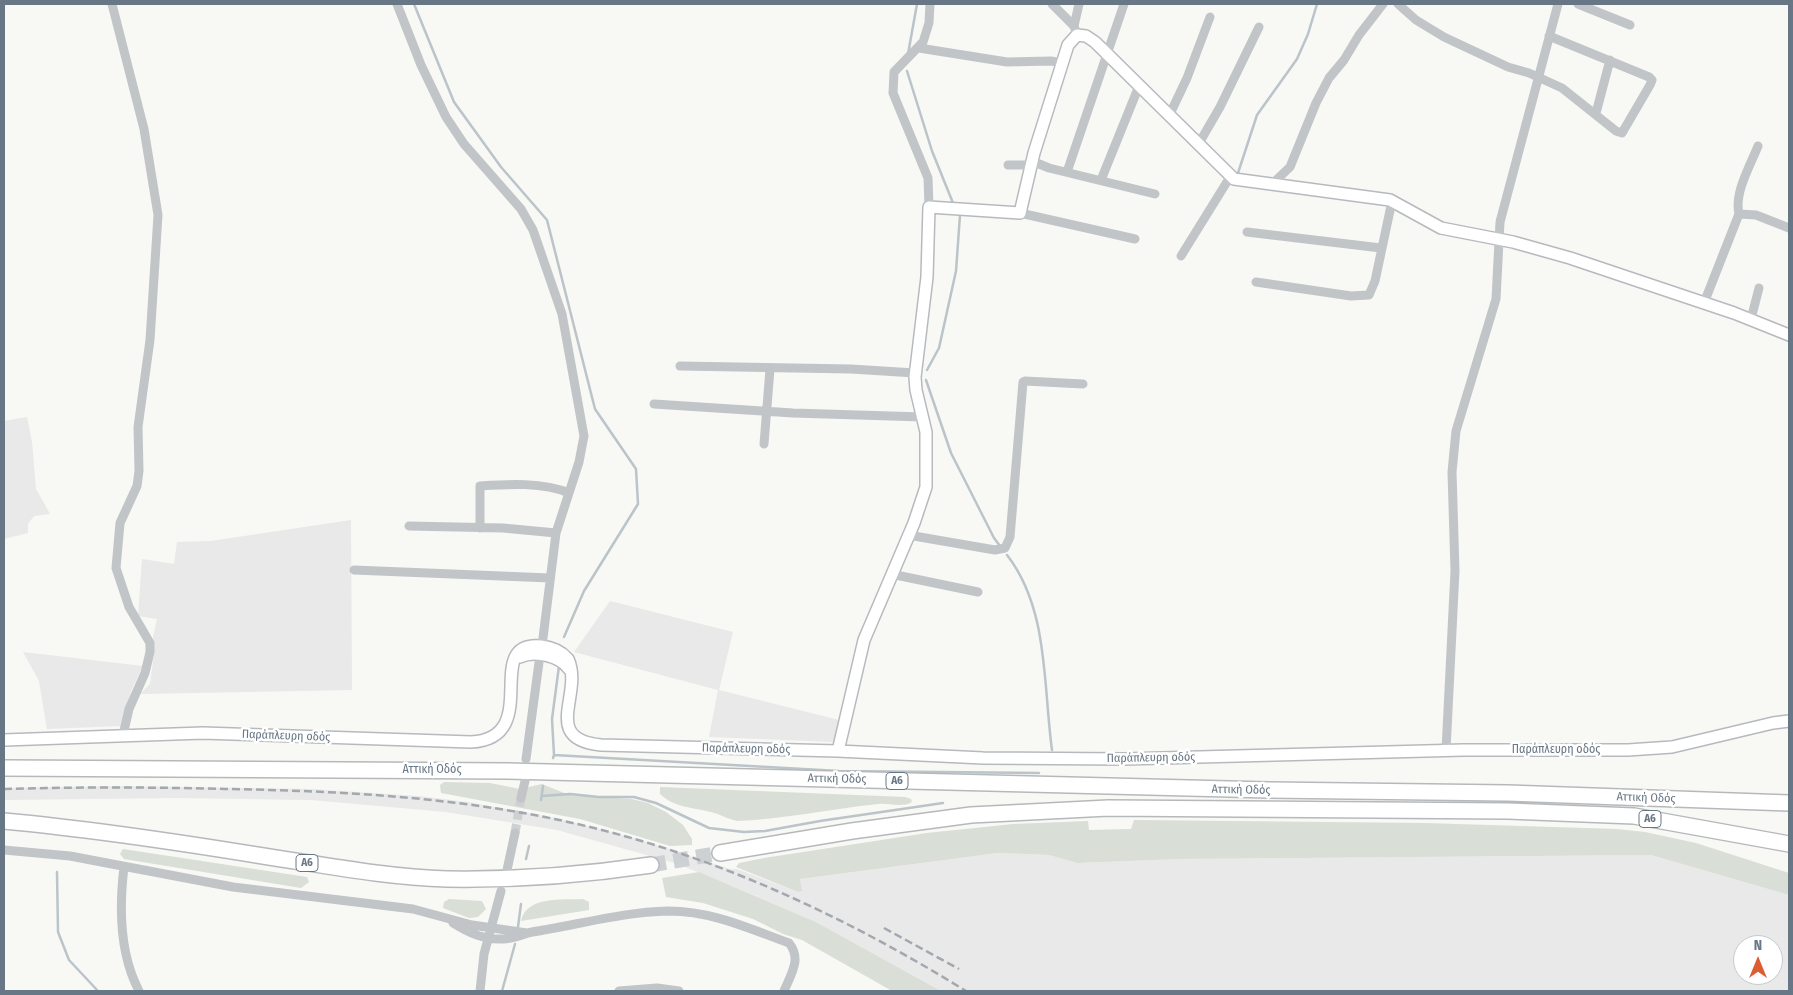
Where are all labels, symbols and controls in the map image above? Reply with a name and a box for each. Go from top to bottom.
street label: Παράπλευρη οδός [242,727,330,745]
street label: Παράπλευρη οδός [702,741,790,757]
street label: Παράπλευρη οδός [1512,743,1600,757]
street label: Παράπλευρη οδός [1107,750,1195,766]
street label: Αττική Οδός [403,763,461,777]
street label: Αττική Οδός [807,771,867,787]
road number: Α6 [886,772,908,789]
street label: Αττική Οδός [1211,782,1271,798]
street label: Αττική Οδός [1616,790,1676,806]
road number: Α6 [1639,811,1661,828]
road number: Α6 [296,854,318,871]
north arrow [1733,935,1783,985]
text: N [1754,937,1762,954]

